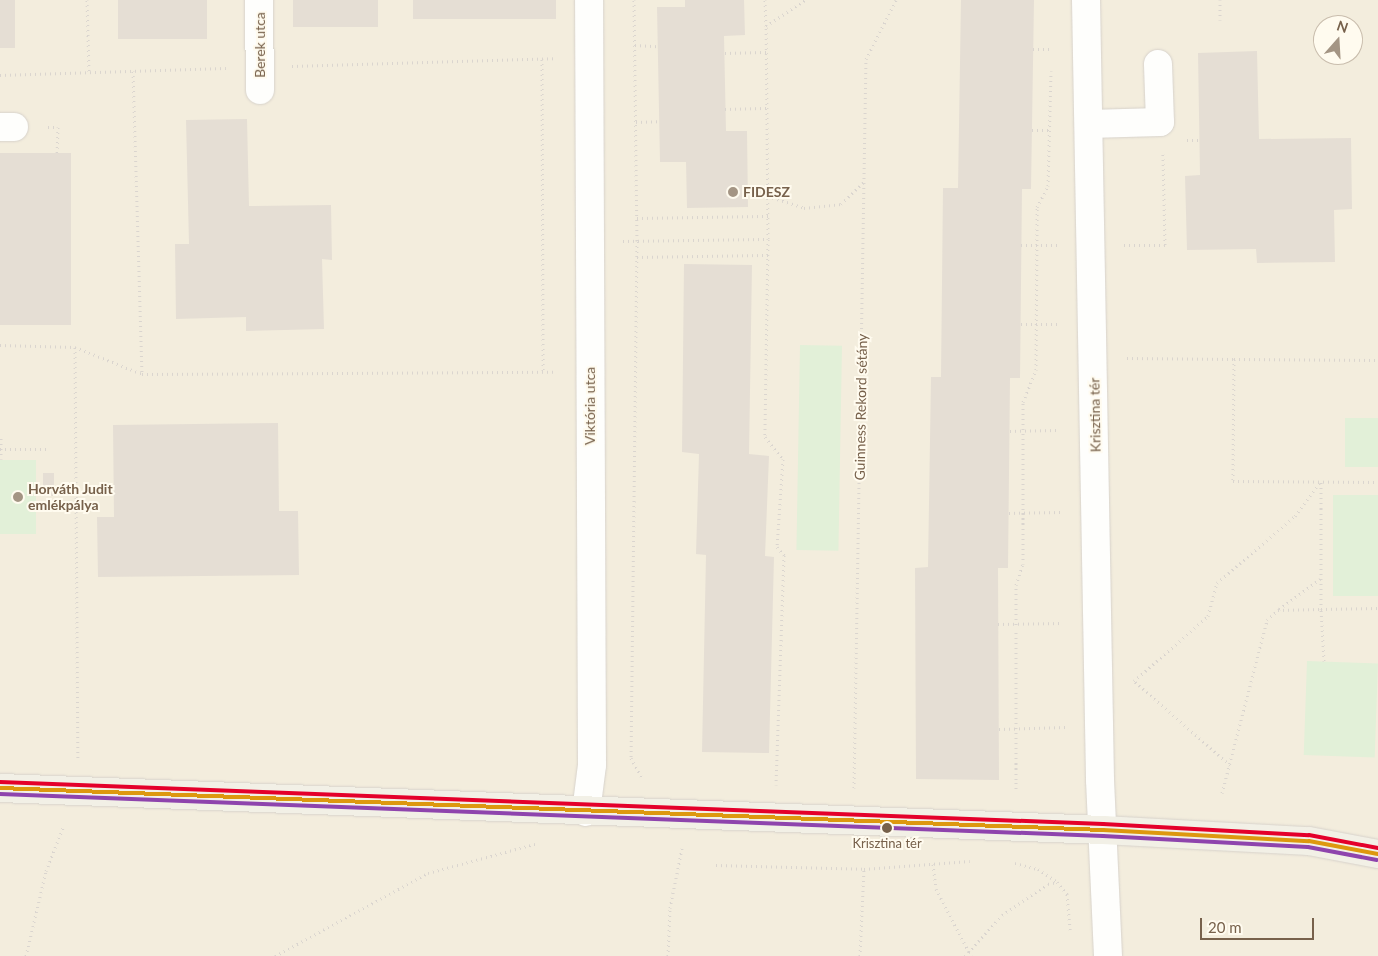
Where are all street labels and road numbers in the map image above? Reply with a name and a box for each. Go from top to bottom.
street label: Berek utca [252,12,268,78]
street label: Guinness Rekord sétány [851,333,871,481]
street label: Viktória utca [582,367,598,445]
street label: Krisztina tér [1086,378,1104,452]

